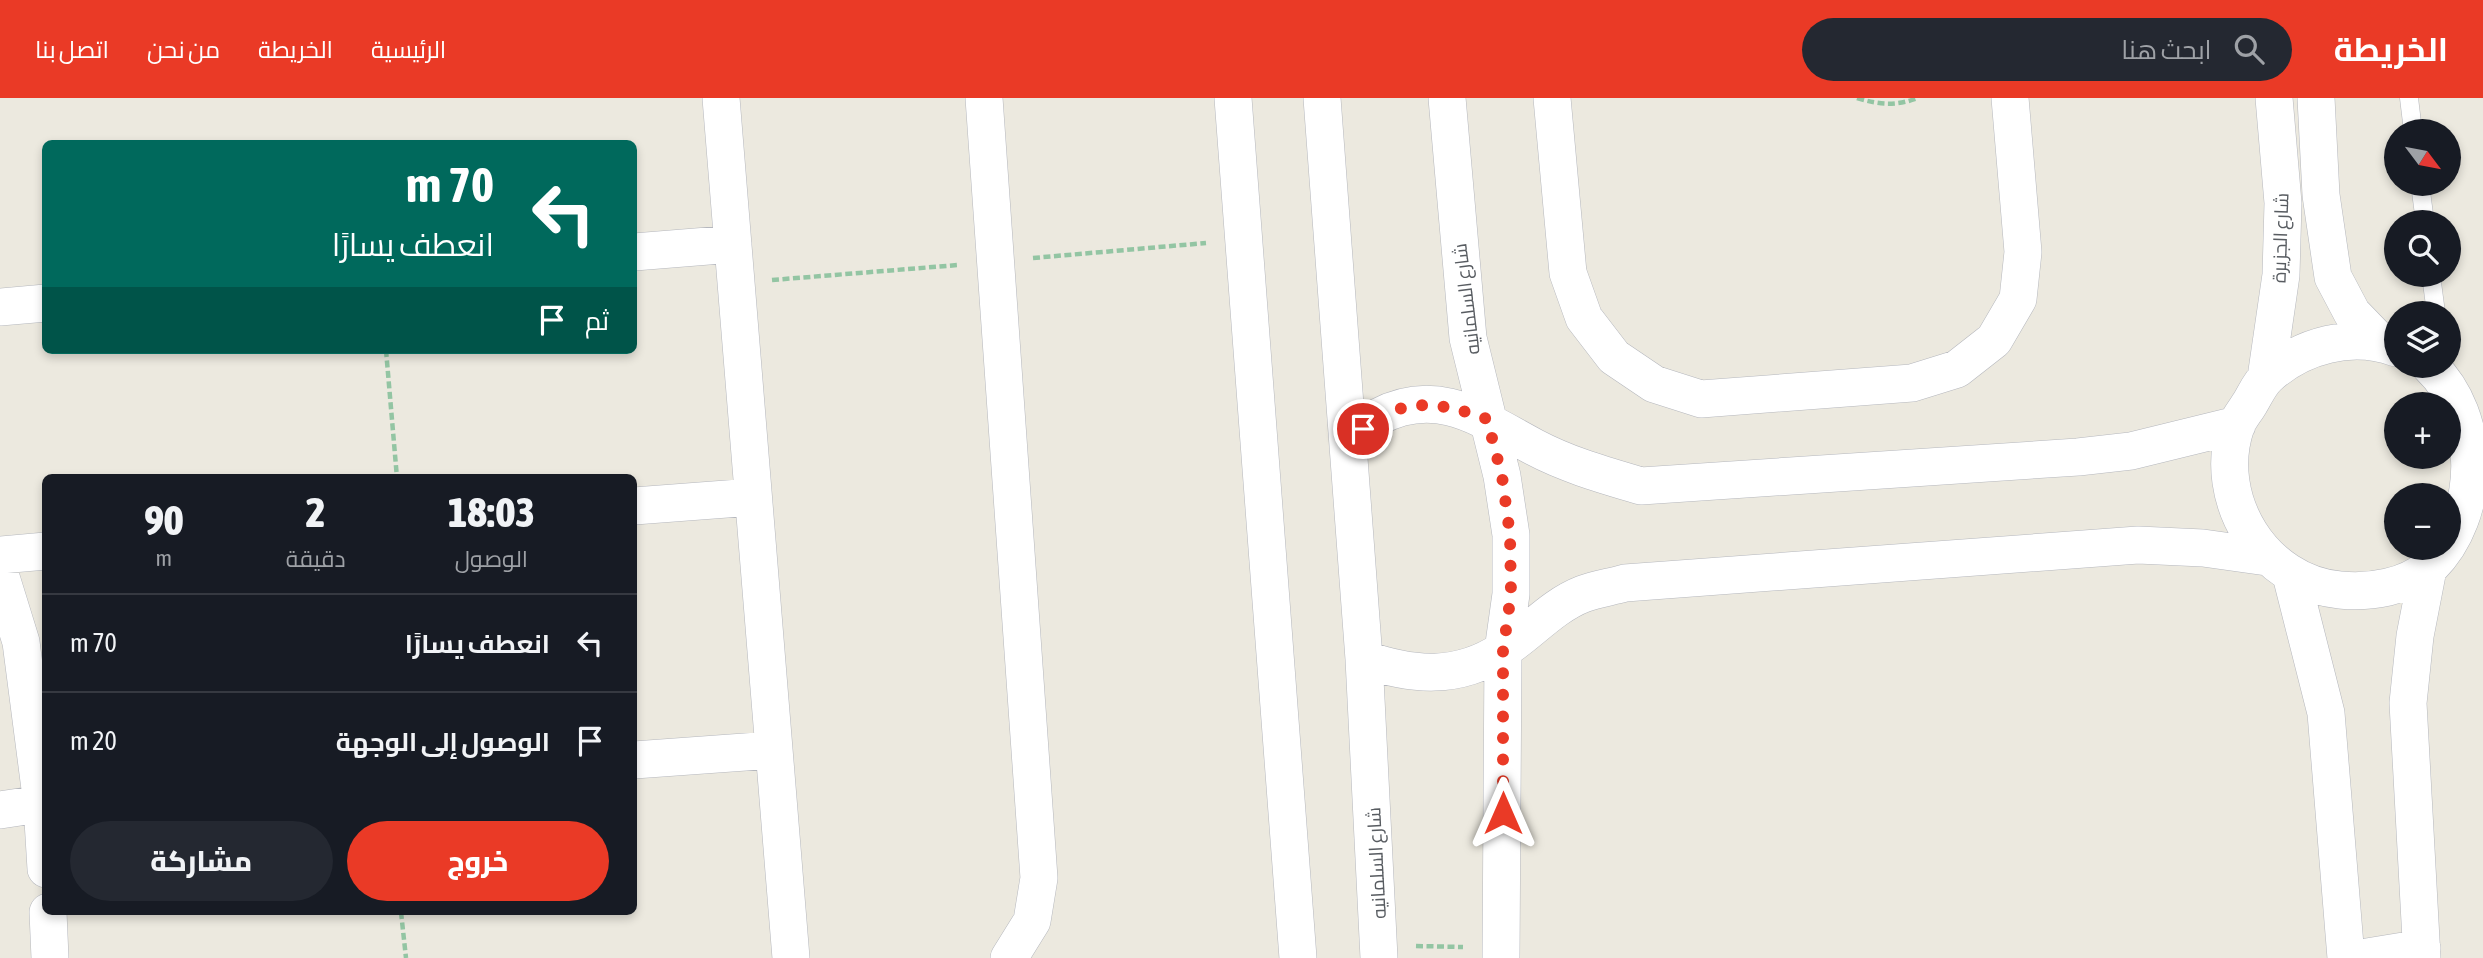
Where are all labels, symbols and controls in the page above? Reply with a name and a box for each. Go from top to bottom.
search box [1802,18,2292,81]
icon: search [2230,30,2268,68]
text: الخريطة [2334,30,2448,68]
text: ابحث هنا [2121,35,2212,65]
text: اتصل بنا [35,36,109,63]
text: من نحن [147,36,220,63]
text: الخريطة [258,36,333,63]
text: الرئيسية [371,36,446,63]
north arrow [2384,119,2460,196]
map controls [2384,119,2461,560]
text: 70 m [406,156,494,212]
icon: left [518,168,609,259]
street label: شارع الجزيرة [2267,192,2296,284]
button: search [2384,210,2461,287]
text: انعطف يسارًا [332,226,494,263]
street label: شارع السلمانيه [1448,242,1487,356]
icon: arrive [533,301,571,339]
button: layers [2384,301,2461,378]
text: ثم [585,306,609,336]
button: + [2384,392,2461,469]
pin [1333,399,1393,459]
icon: arrive [1344,410,1382,448]
button: − [2384,483,2461,560]
text: 2 [306,488,325,536]
text: 18:03 [448,488,535,536]
text: 90 [144,496,184,544]
text: m [156,545,172,571]
text: دقيقة [286,546,346,572]
text: الوصول [455,546,528,572]
icon: left [571,624,609,662]
text: 70 m [70,628,117,658]
text: انعطف يسارًا [405,629,550,659]
icon: arrive [571,722,609,760]
text: 20 m [70,726,117,756]
text: الوصول إلى الوجهة [336,727,550,757]
position arrow [1466,776,1540,850]
street label: شارع السلمانيه [1362,806,1393,919]
button: مشاركة [70,821,333,901]
button: خروج [347,821,609,901]

